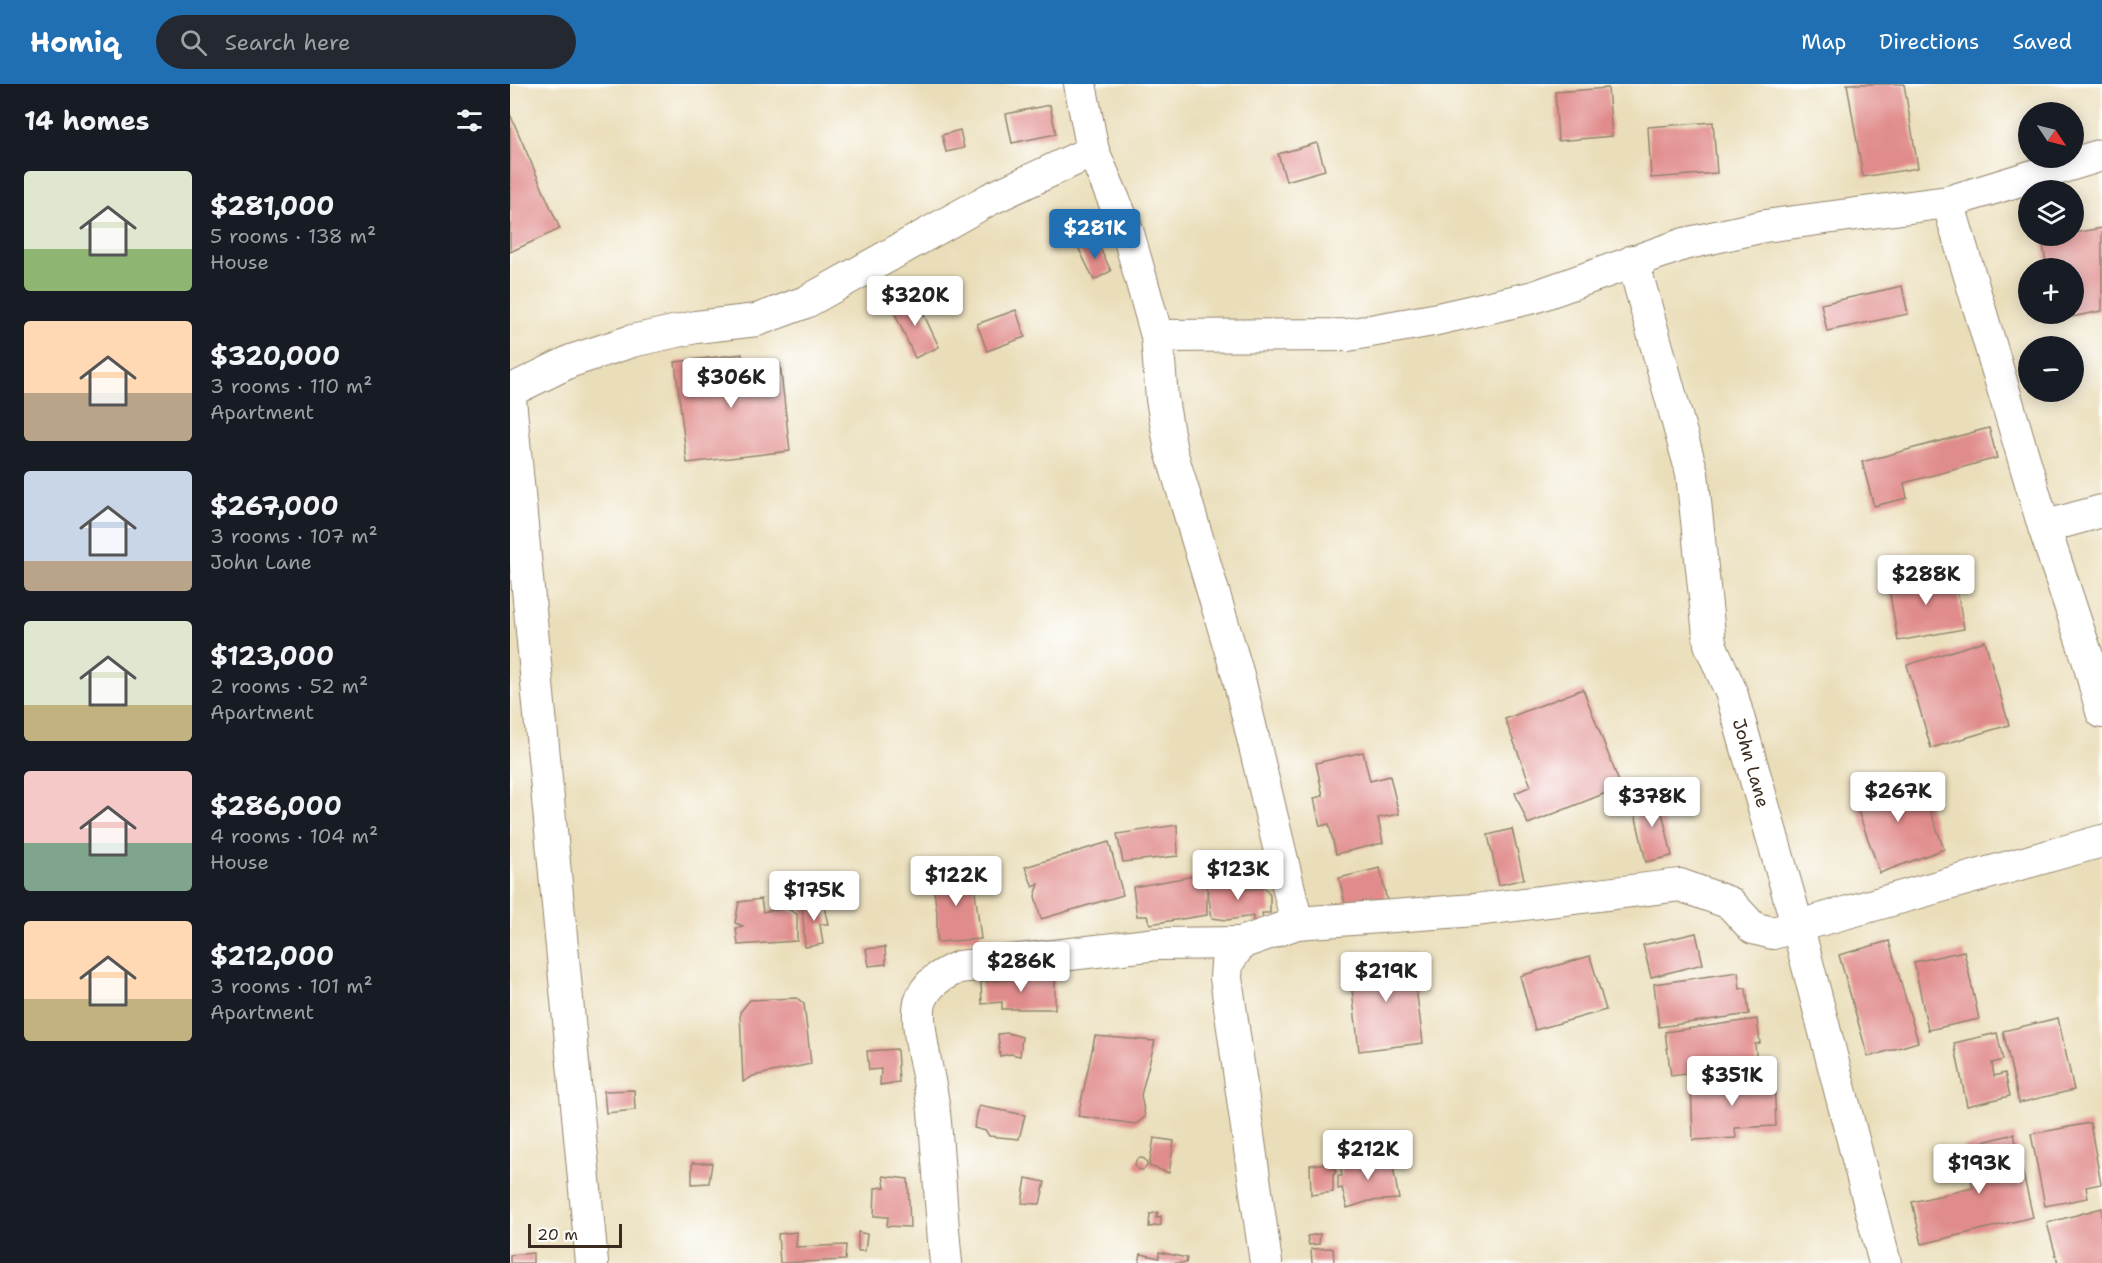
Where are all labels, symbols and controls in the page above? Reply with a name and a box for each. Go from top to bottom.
search box [156,15,576,69]
text: Homiq [30,23,120,61]
icon: search [177,26,210,59]
text: Search here [225,28,351,57]
text: Map [1801,28,1846,56]
text: Directions [1879,28,1979,56]
text: Saved [2012,28,2072,56]
north arrow [2018,102,2084,168]
map controls [2018,102,2084,402]
text: 14 homes [24,103,150,138]
icon: filters [453,104,486,137]
button: layers [2018,180,2084,246]
text: $281,000 [210,188,335,223]
icon: home [72,195,144,267]
pin: $281K [1053,209,1137,260]
text: $281K [1063,215,1127,241]
text: 5 rooms · 138 m² [210,223,376,249]
text: House [210,249,269,275]
button: + [2018,258,2084,324]
pin: $320K [873,276,957,327]
text: $320K [881,282,949,308]
button: − [2018,336,2084,402]
text: $320,000 [210,338,340,373]
icon: home [72,345,144,417]
pin: $306K [689,358,773,409]
text: $306K [696,364,766,390]
text: 3 rooms · 110 m² [210,373,373,399]
text: Apartment [210,399,314,425]
text: $267,000 [210,488,339,523]
icon: home [72,495,144,567]
text: 3 rooms · 107 m² [210,523,378,549]
text: John Lane [210,549,312,575]
pin: $288K [1884,555,1968,606]
text: $288K [1892,561,1960,587]
text: $123,000 [210,638,334,673]
icon: home [72,645,144,717]
text: 2 rooms · 52 m² [210,673,368,699]
text: Apartment [210,699,314,725]
street label: John Lane [1727,716,1775,810]
pin: $267K [1856,772,1940,823]
pin: $378K [1610,777,1694,828]
text: $267K [1864,778,1932,804]
text: $378K [1618,783,1686,809]
text: $286,000 [210,788,342,823]
icon: home [72,795,144,867]
text: 4 rooms · 104 m² [210,823,378,849]
text: House [210,849,269,875]
pin: $123K [1196,850,1280,901]
pin: $122K [914,856,998,907]
text: $123K [1207,856,1269,882]
text: $122K [925,862,987,888]
pin: $175K [772,871,856,922]
text: $175K [783,877,845,903]
text: $212,000 [210,938,334,973]
pin: $286K [979,942,1063,993]
icon: home [72,945,144,1017]
text: $286K [987,948,1055,974]
pin: $219K [1344,952,1428,1003]
text: $219K [1355,958,1417,984]
text: 3 rooms · 101 m² [210,973,373,999]
text: Apartment [210,999,314,1025]
pin: $351K [1690,1056,1774,1107]
text: $351K [1701,1062,1763,1088]
pin: $212K [1326,1130,1410,1181]
text: $212K [1337,1136,1399,1162]
pin: $193K [1937,1144,2021,1195]
text: $193K [1947,1150,2011,1176]
scale bar [528,1221,622,1248]
text: 20 m [537,1224,578,1245]

